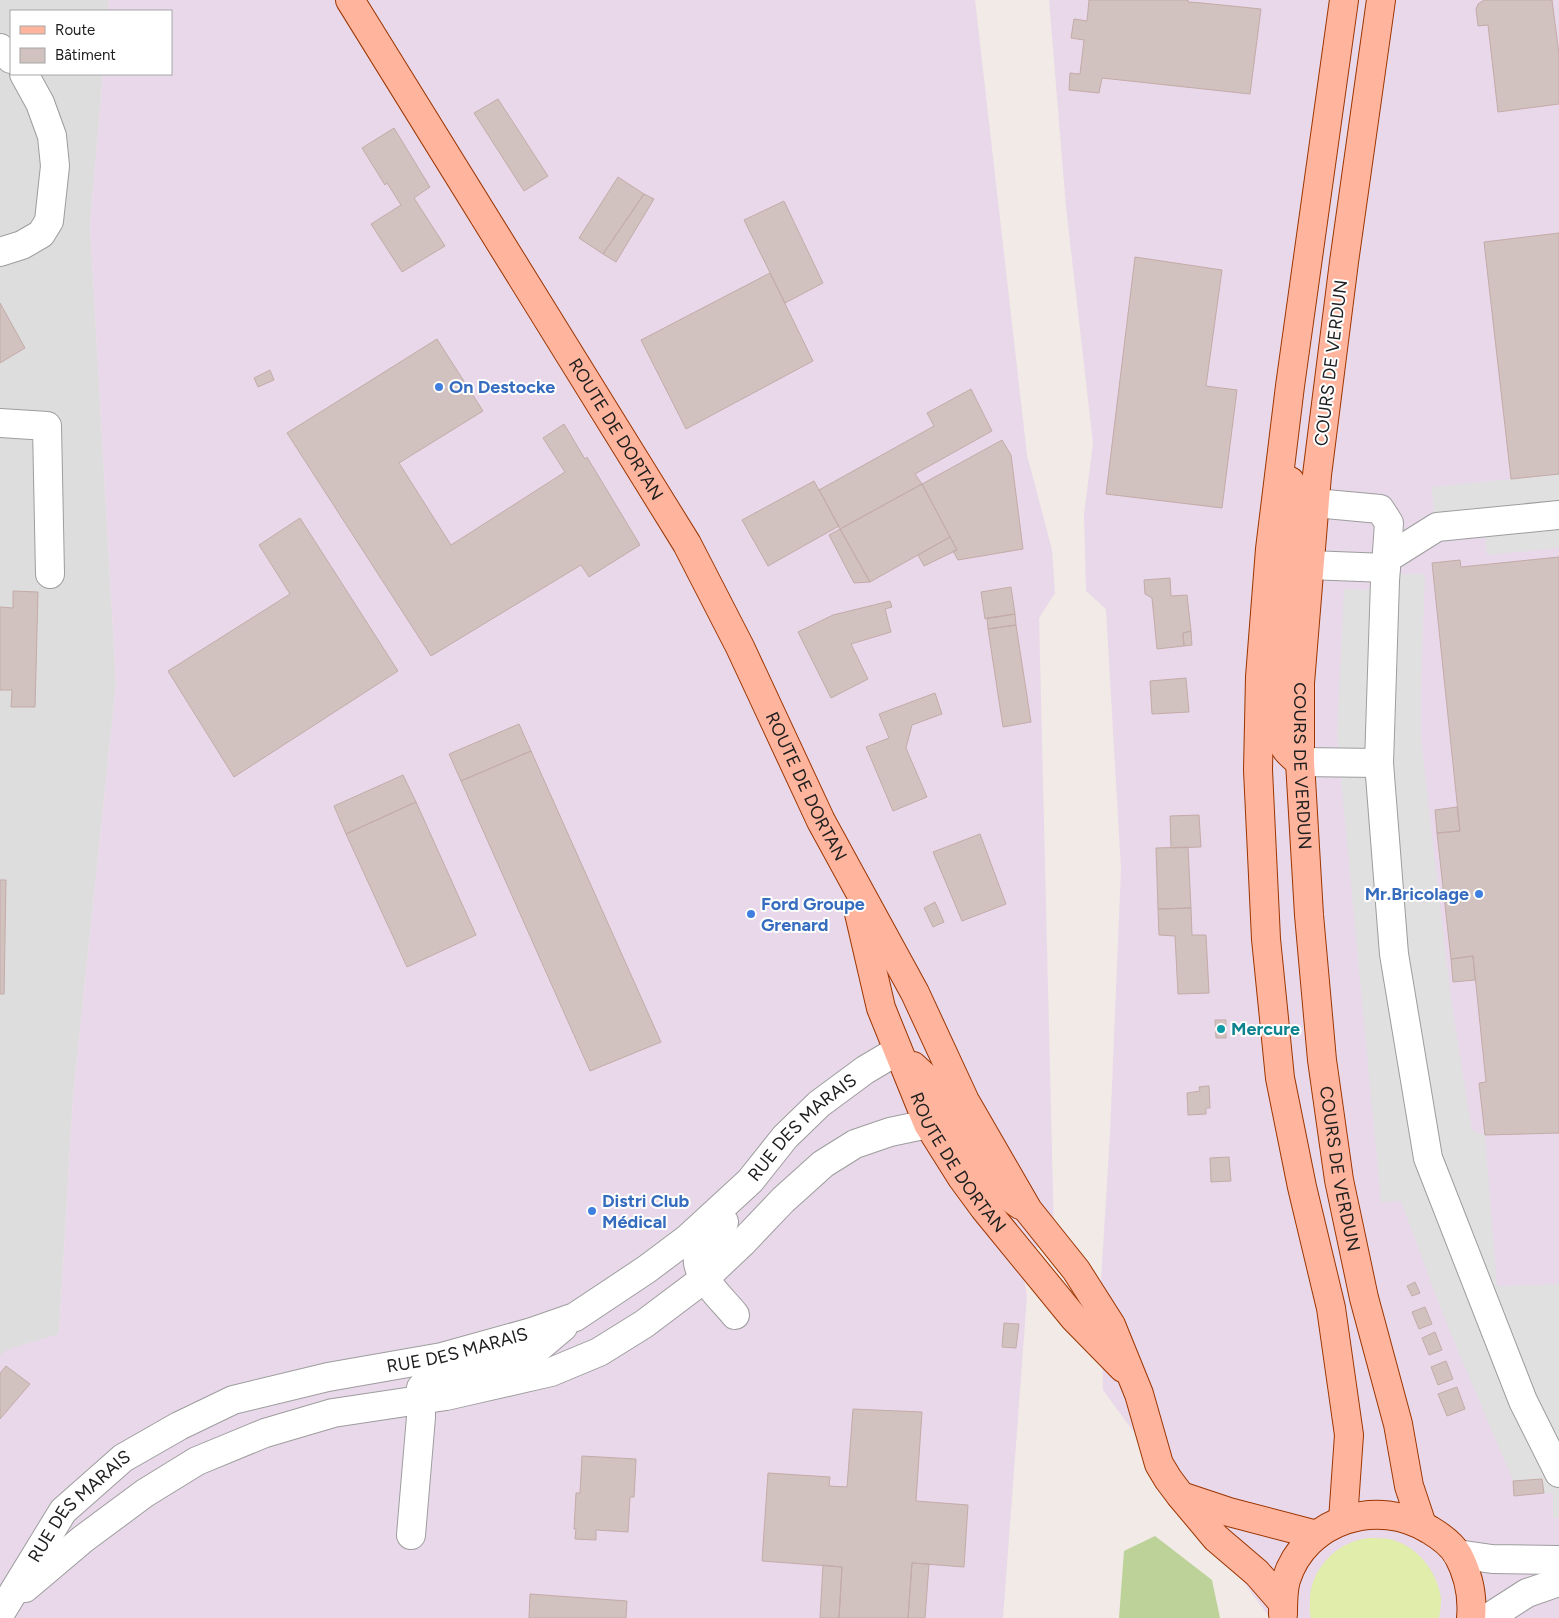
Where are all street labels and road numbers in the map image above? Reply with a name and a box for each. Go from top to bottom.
street label: COURS DE VERDUN [1310,279,1352,447]
street label: ROUTE DE DORTAN [564,354,668,504]
street label: COURS DE VERDUN [1289,682,1316,850]
street label: ROUTE DE DORTAN [761,708,852,865]
street label: RUE DES MARAIS [743,1069,861,1186]
street label: COURS DE VERDUN [1315,1085,1365,1253]
street label: ROUTE DE DORTAN [905,1089,1011,1237]
street label: RUE DES MARAIS [385,1323,530,1378]
street label: RUE DES MARAIS [23,1445,134,1566]

